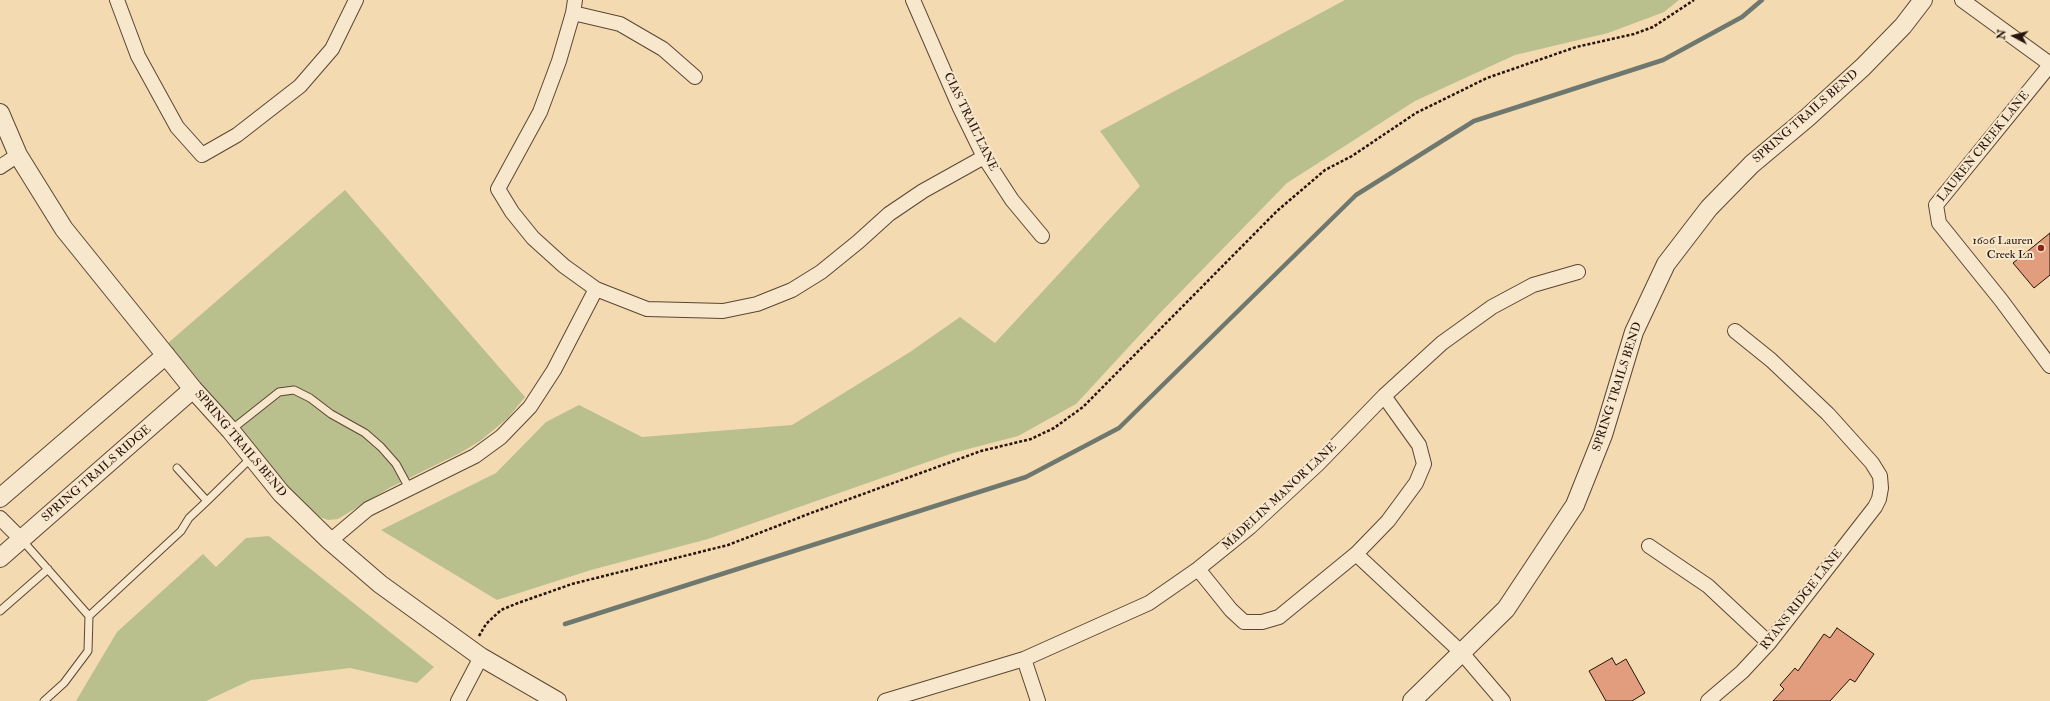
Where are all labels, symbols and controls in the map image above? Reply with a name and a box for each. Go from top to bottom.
north arrow [1994,16,2034,56]
text: N [1995,29,2009,40]
street label: SPRING TRAILS BEND [1750,67,1862,167]
street label: CIAS TRAIL LANE [940,70,1000,174]
street label: LAUREN CREEK LANE [1935,89,2033,205]
place label: 1606 Lauren Creek Ln [1973,234,2033,262]
marker: 1606 Lauren Creek Ln [2036,243,2046,253]
street label: SPRING TRAILS BEND [1590,321,1646,453]
street label: SPRING TRAILS BEND [191,388,289,500]
street label: SPRING TRAILS RIDGE [39,423,155,525]
street label: MADELIN MANOR LANE [1220,440,1340,554]
street label: RYANS RIDGE LANE [1758,547,1846,653]

